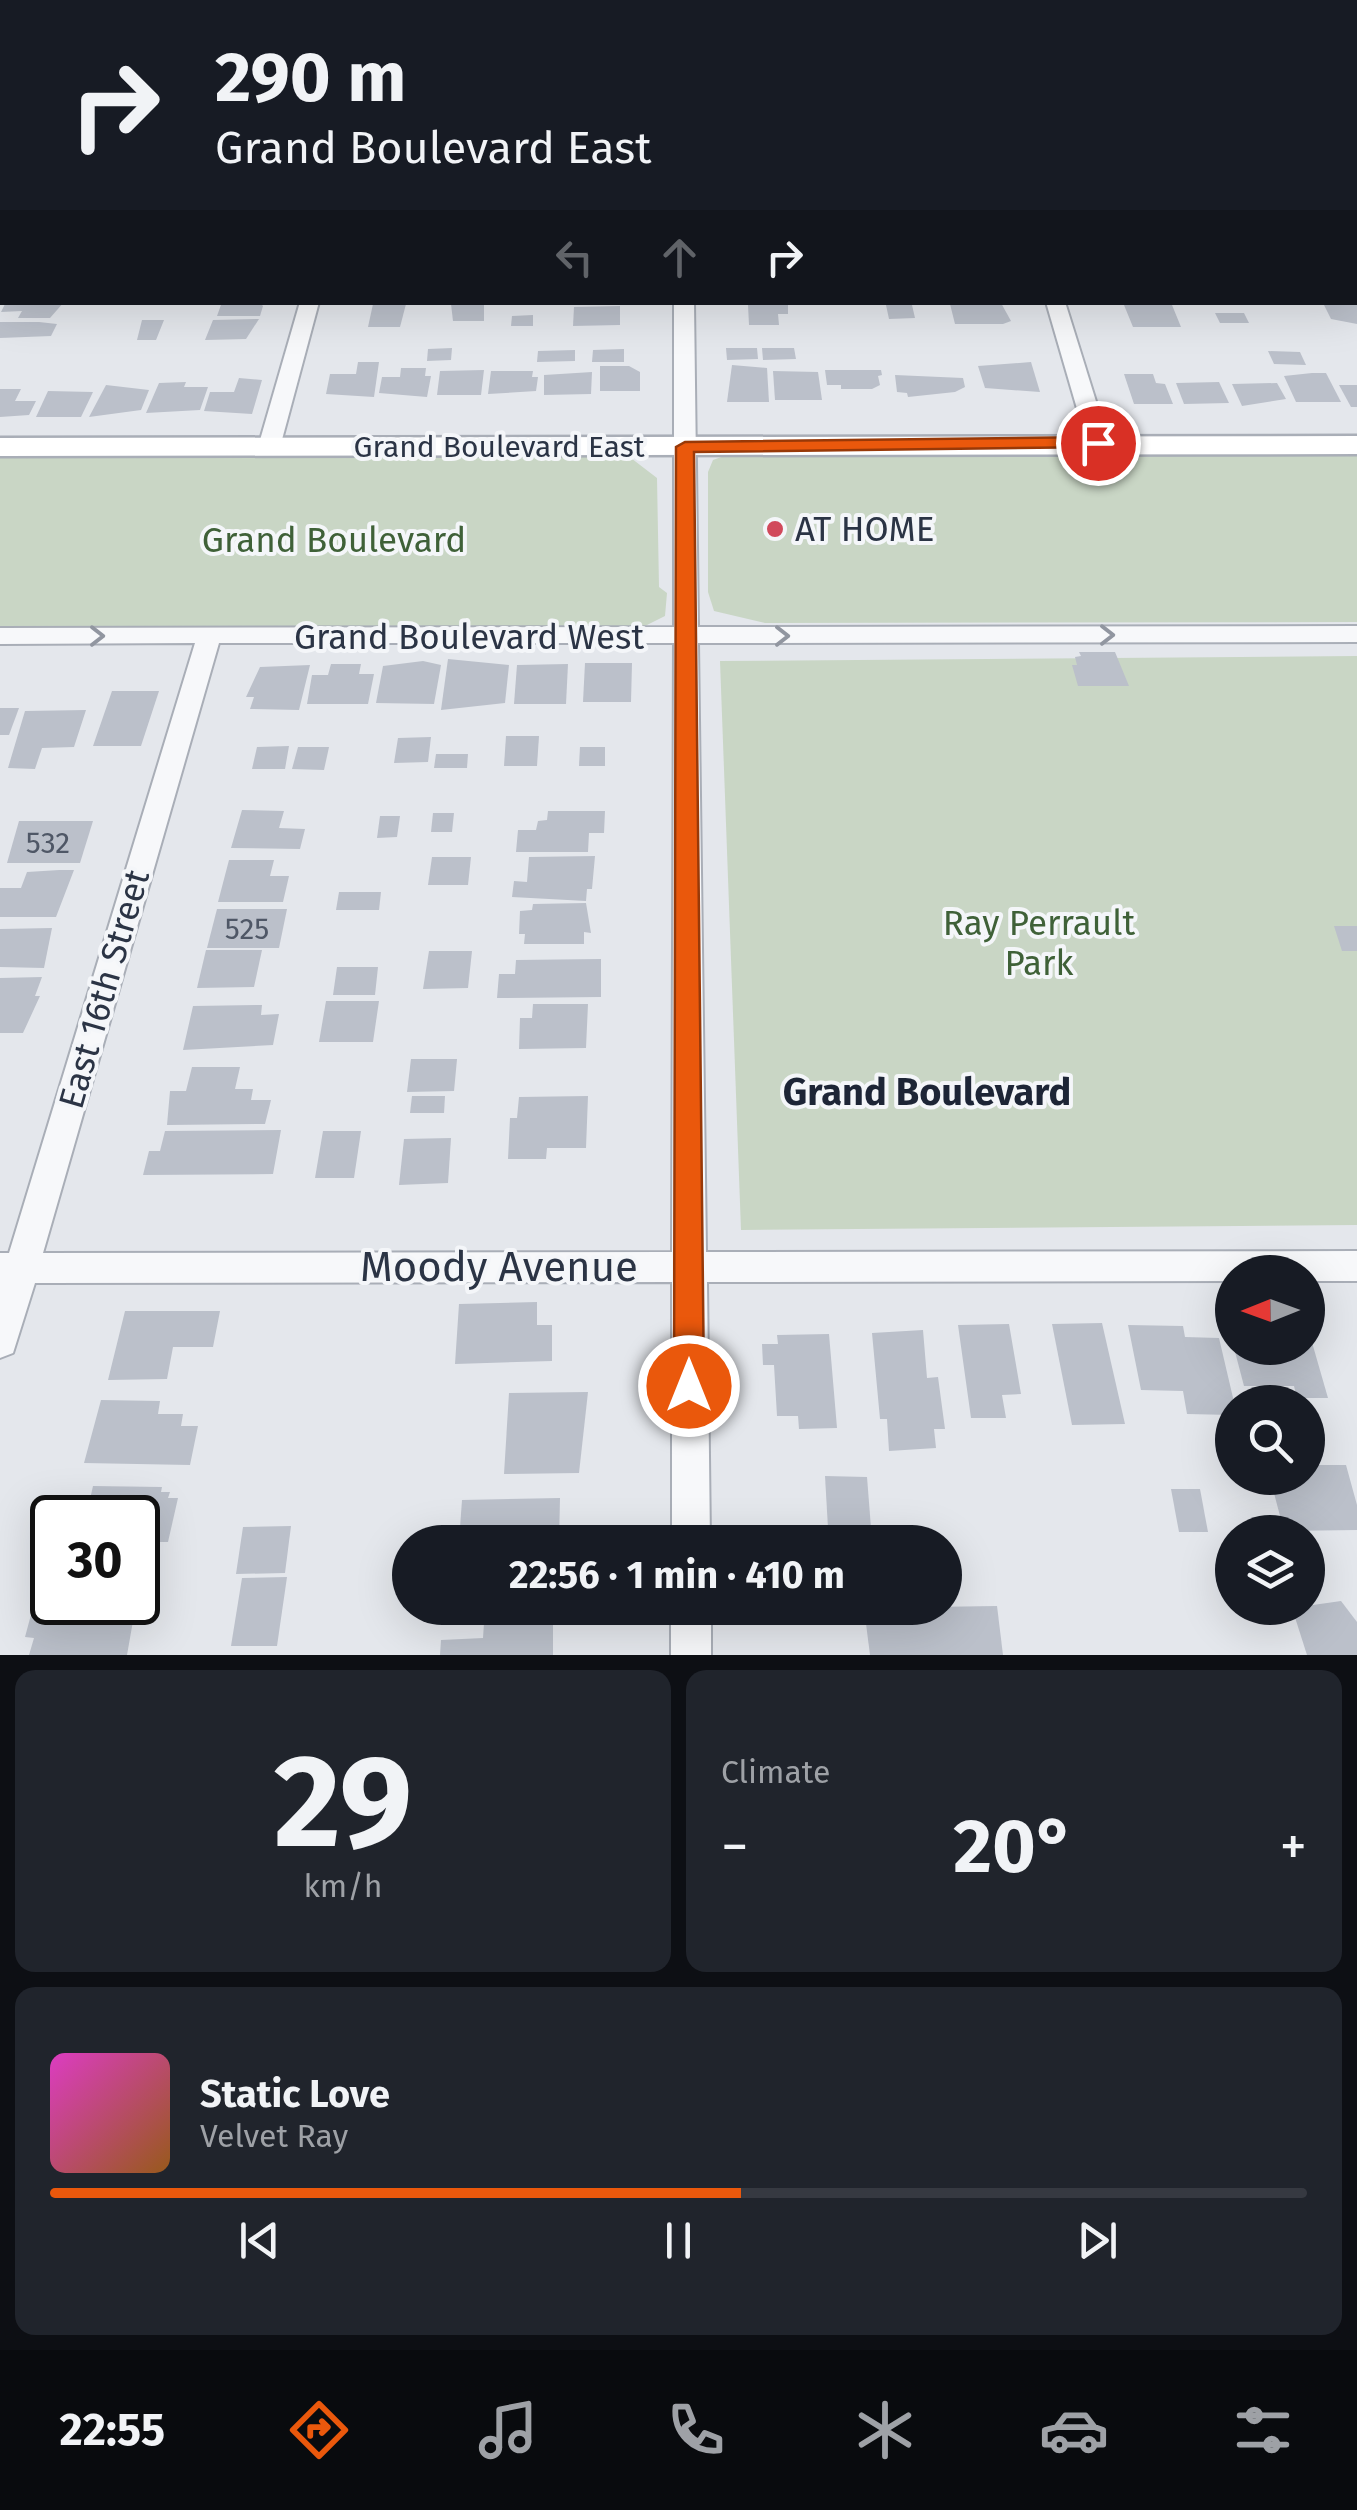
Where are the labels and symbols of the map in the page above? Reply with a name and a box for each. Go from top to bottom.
pin [1056,401,1141,486]
street label: Grand Boulevard East [353,429,645,465]
place label: AT HOME [795,508,934,550]
marker: AT HOME [764,518,786,540]
park label: Grand Boulevard [202,519,466,561]
street label: Grand Boulevard West [294,616,644,658]
one-way arrow [1100,624,1116,646]
one-way arrow [90,625,106,647]
one-way arrow [776,625,791,647]
house number: 532 [26,825,70,861]
street label: East 16th Street [50,864,158,1113]
park label: Ray Perrault Park [943,902,1136,984]
house number: 525 [225,911,269,947]
district label: Grand Boulevard [783,1069,1071,1115]
street label: Moody Avenue [360,1242,638,1292]
north arrow [1215,1255,1325,1365]
position arrow [637,1334,741,1438]
speed limit sign: 30 [30,1495,160,1625]

